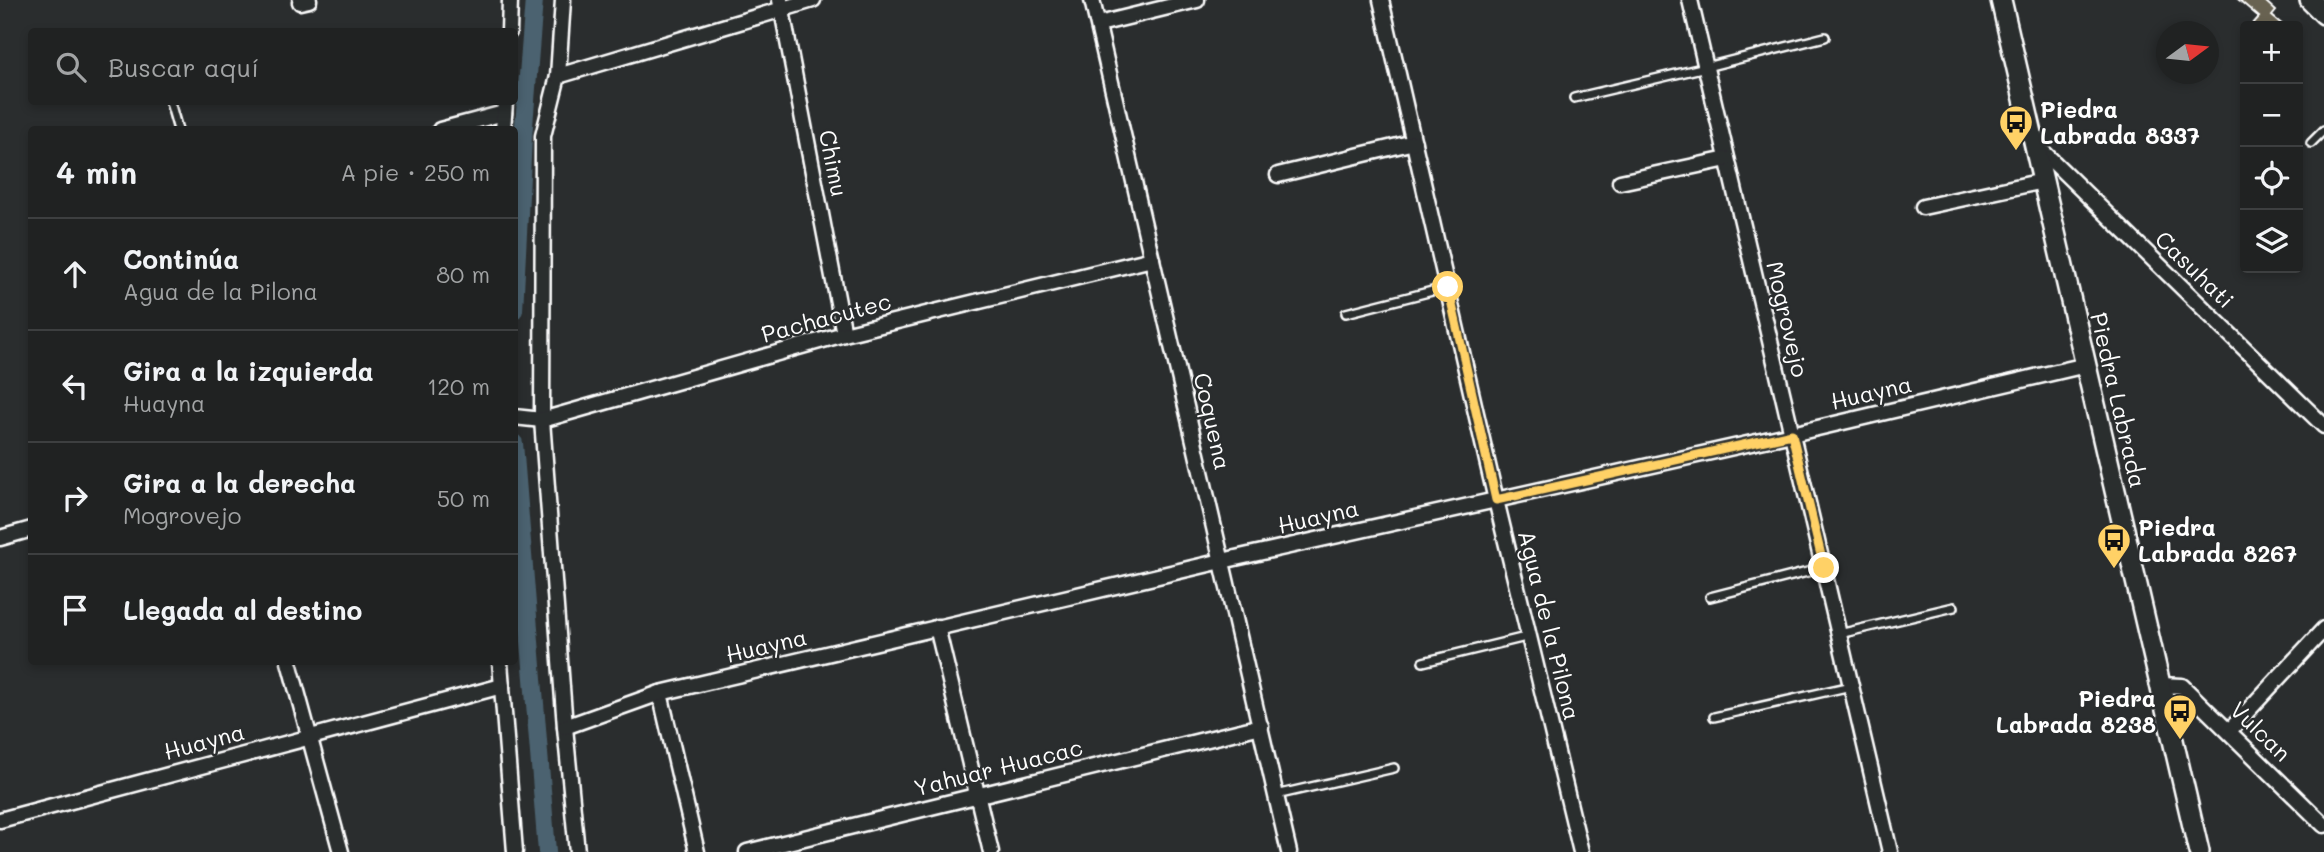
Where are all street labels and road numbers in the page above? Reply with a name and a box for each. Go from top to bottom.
street label: Chimu [813,127,855,199]
street label: Casuhati [2149,224,2241,314]
street label: Mogrovejo [1760,258,1816,380]
street label: Pachacutec [758,285,894,349]
street label: Piedra Labrada [2084,309,2154,491]
street label: Huayna [1827,368,1915,416]
street label: Coquena [1187,370,1239,472]
street label: Huayna [1274,492,1362,540]
street label: Agua de la Pilona [1512,527,1588,723]
street label: Huayna [722,621,810,669]
street label: Vulcan [2224,695,2298,767]
street label: Huayna [160,716,248,766]
street label: Yahuar Huacac [911,732,1085,802]

